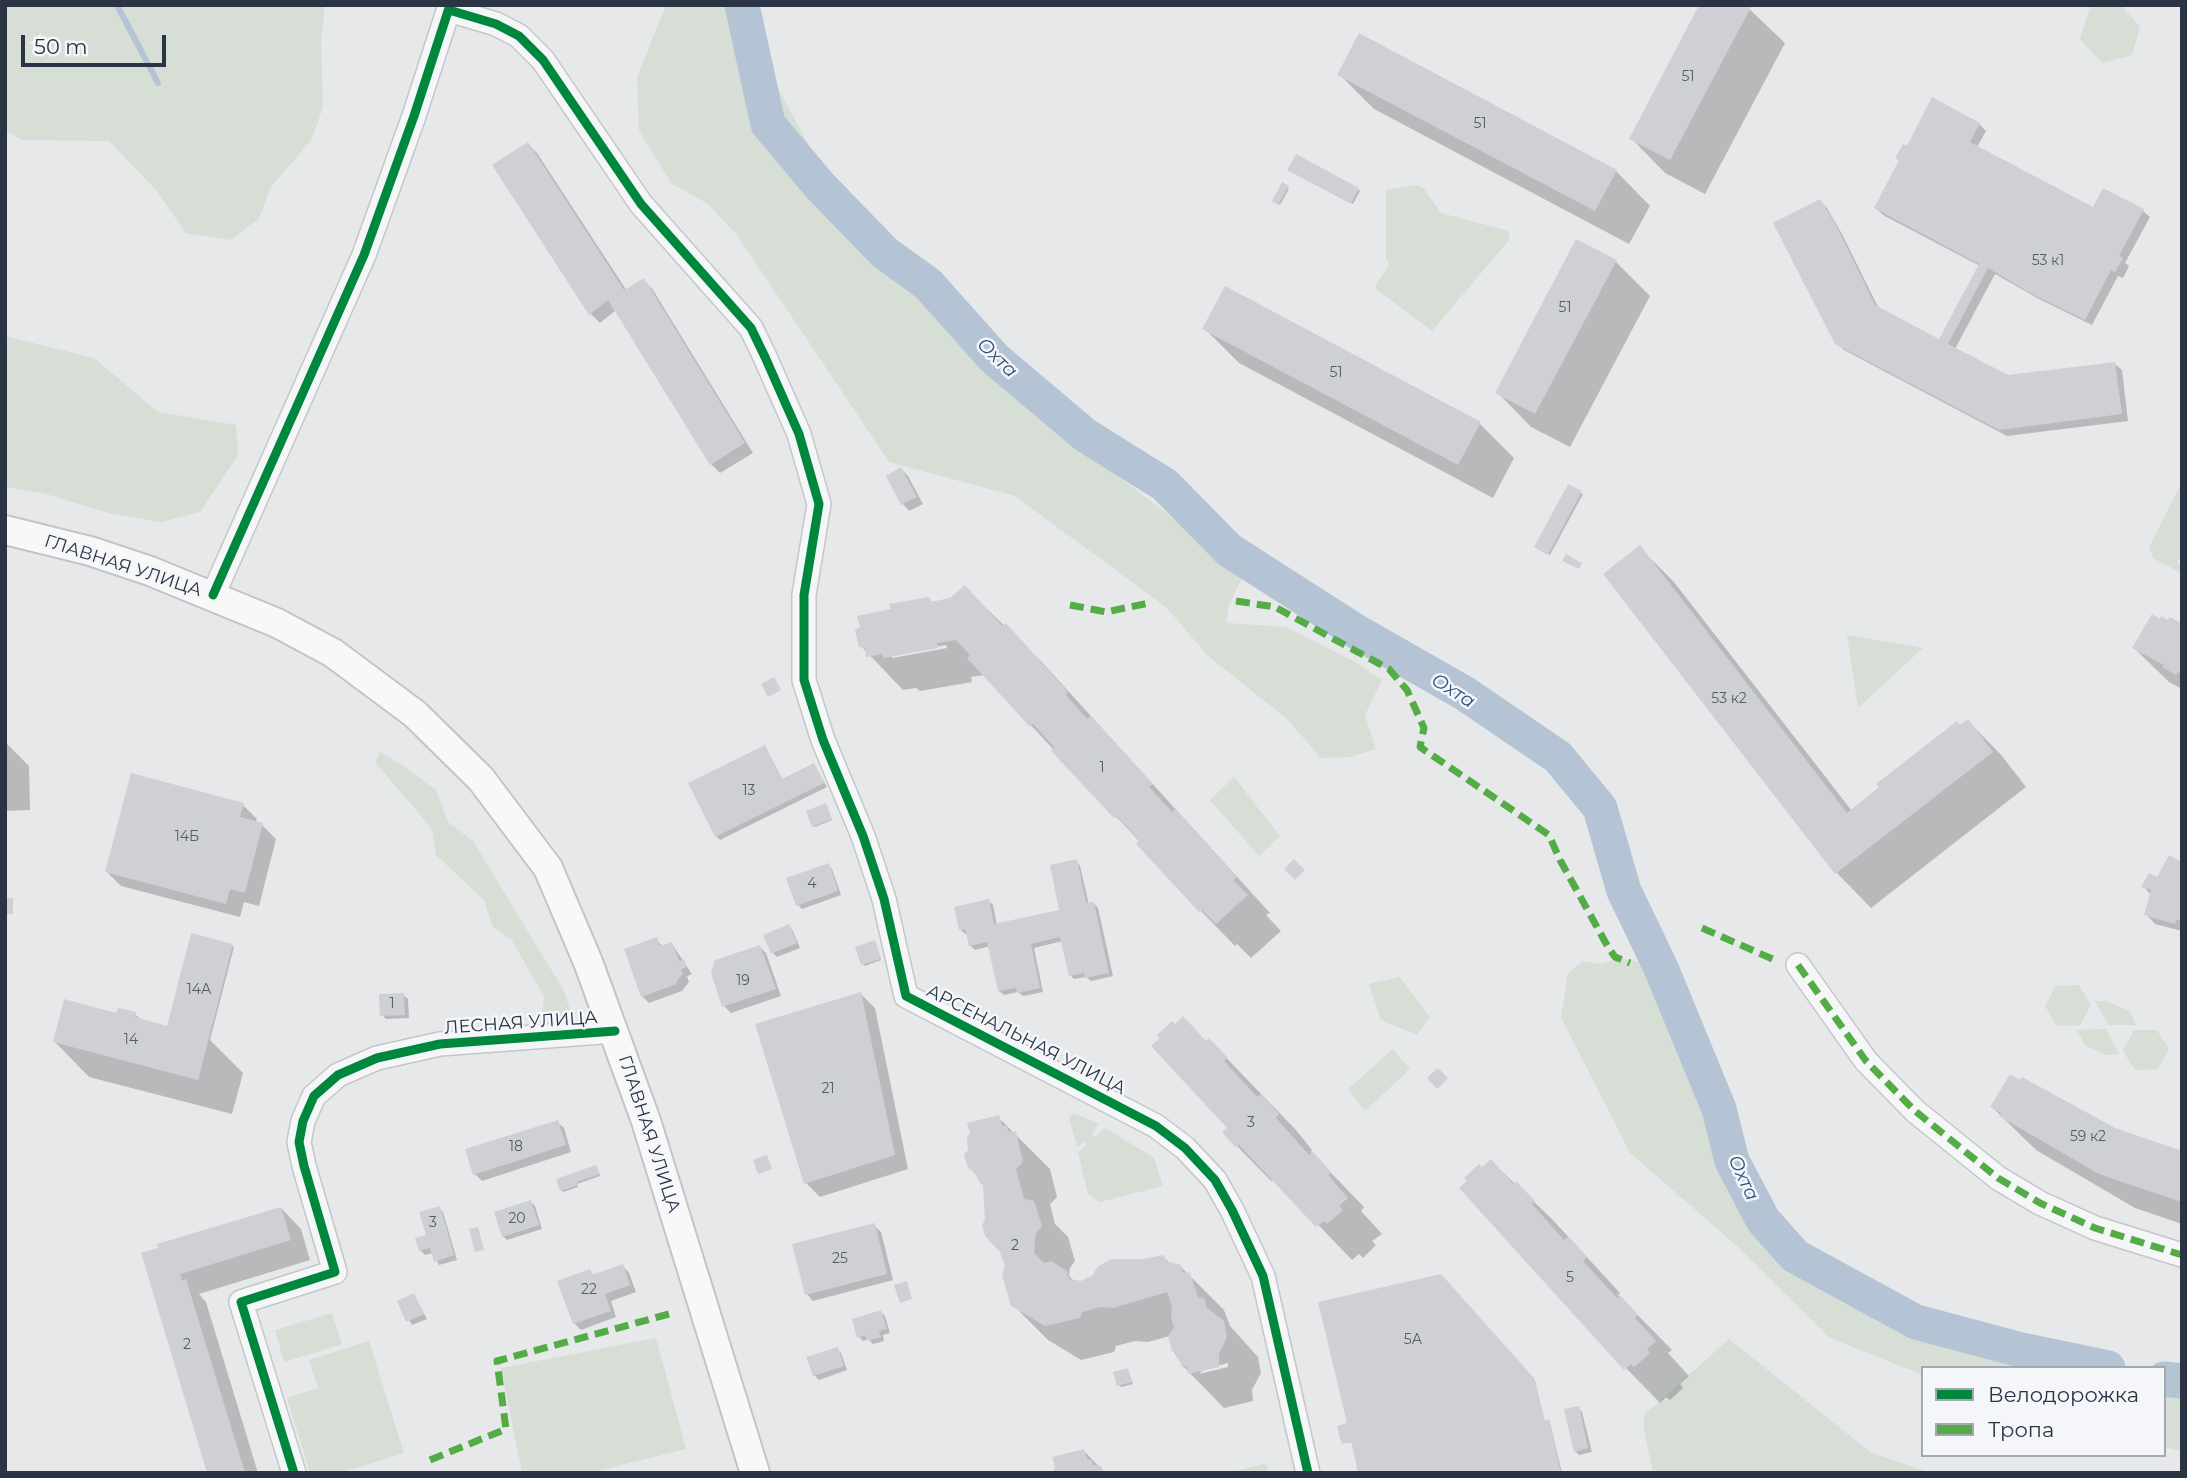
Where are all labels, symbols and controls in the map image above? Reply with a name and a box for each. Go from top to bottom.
scale bar [24,21,170,65]
text: 50 m [34,34,88,59]
house number: 51 [1682,69,1694,85]
house number: 51 [1474,116,1486,132]
house number: 53 к1 [2032,253,2064,269]
house number: 51 [1559,300,1571,316]
water label: Охта [972,333,1022,383]
house number: 51 [1330,365,1342,381]
street label: ГЛАВНАЯ УЛИЦА [42,530,204,602]
water label: Охта [1427,669,1479,713]
house number: 53 к2 [1711,691,1747,707]
house number: 1 [1099,760,1105,776]
house number: 13 [743,783,755,799]
house number: 14Б [175,829,199,845]
house number: 4 [807,876,817,892]
house number: 19 [736,973,750,989]
street label: АРСЕНАЛЬНАЯ УЛИЦА [923,980,1129,1100]
house number: 14А [187,982,211,998]
house number: 1 [389,996,395,1012]
street label: ЛЕСНАЯ УЛИЦА [444,1007,598,1039]
house number: 14 [124,1032,138,1048]
street label: ГЛАВНАЯ УЛИЦА [613,1053,685,1215]
house number: 21 [821,1081,835,1097]
house number: 3 [1247,1115,1255,1131]
house number: 59 к2 [2070,1129,2106,1145]
house number: 18 [509,1139,523,1155]
water label: Охта [1723,1152,1763,1204]
house number: 20 [508,1211,526,1227]
house number: 3 [429,1215,437,1231]
house number: 2 [1011,1238,1019,1254]
house number: 25 [832,1251,848,1267]
house number: 5 [1566,1270,1574,1286]
house number: 22 [581,1282,597,1298]
house number: 5А [1404,1332,1422,1348]
house number: 2 [183,1337,191,1353]
legend [1921,1366,2166,1457]
text: Велодорожка [1988,1382,2139,1407]
text: Тропа [1988,1417,2054,1442]

